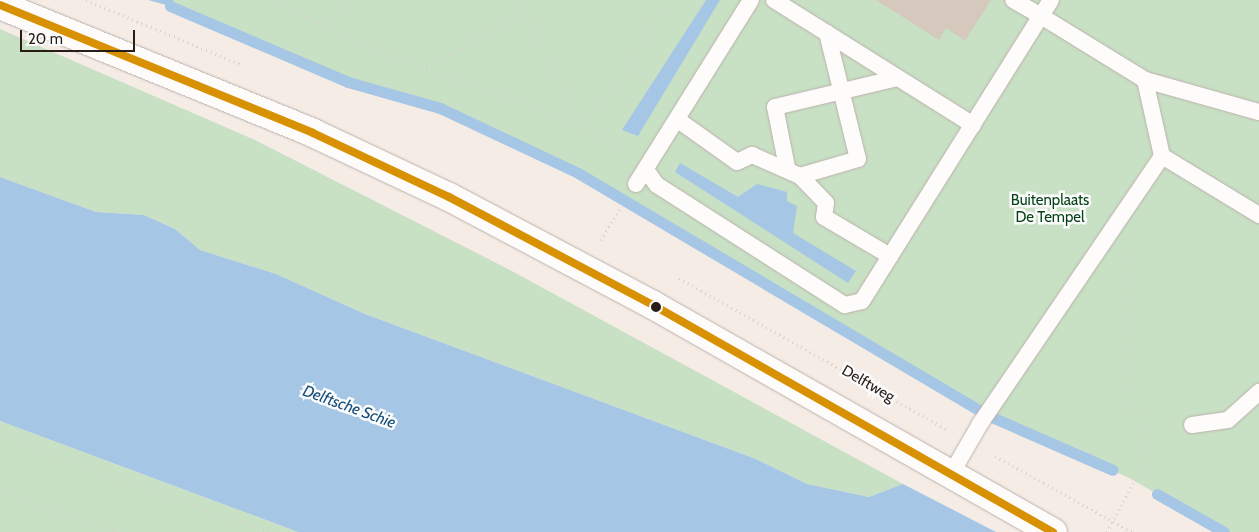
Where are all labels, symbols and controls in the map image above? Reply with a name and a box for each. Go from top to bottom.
scale bar [22,20,138,52]
text: 20 m [28,30,63,48]
park label: Buitenplaats De Tempel [1011,191,1089,226]
unlabelled marker [651,302,661,312]
street label: Delftweg [838,362,898,406]
water label: Delftsche Schie [300,381,398,433]

